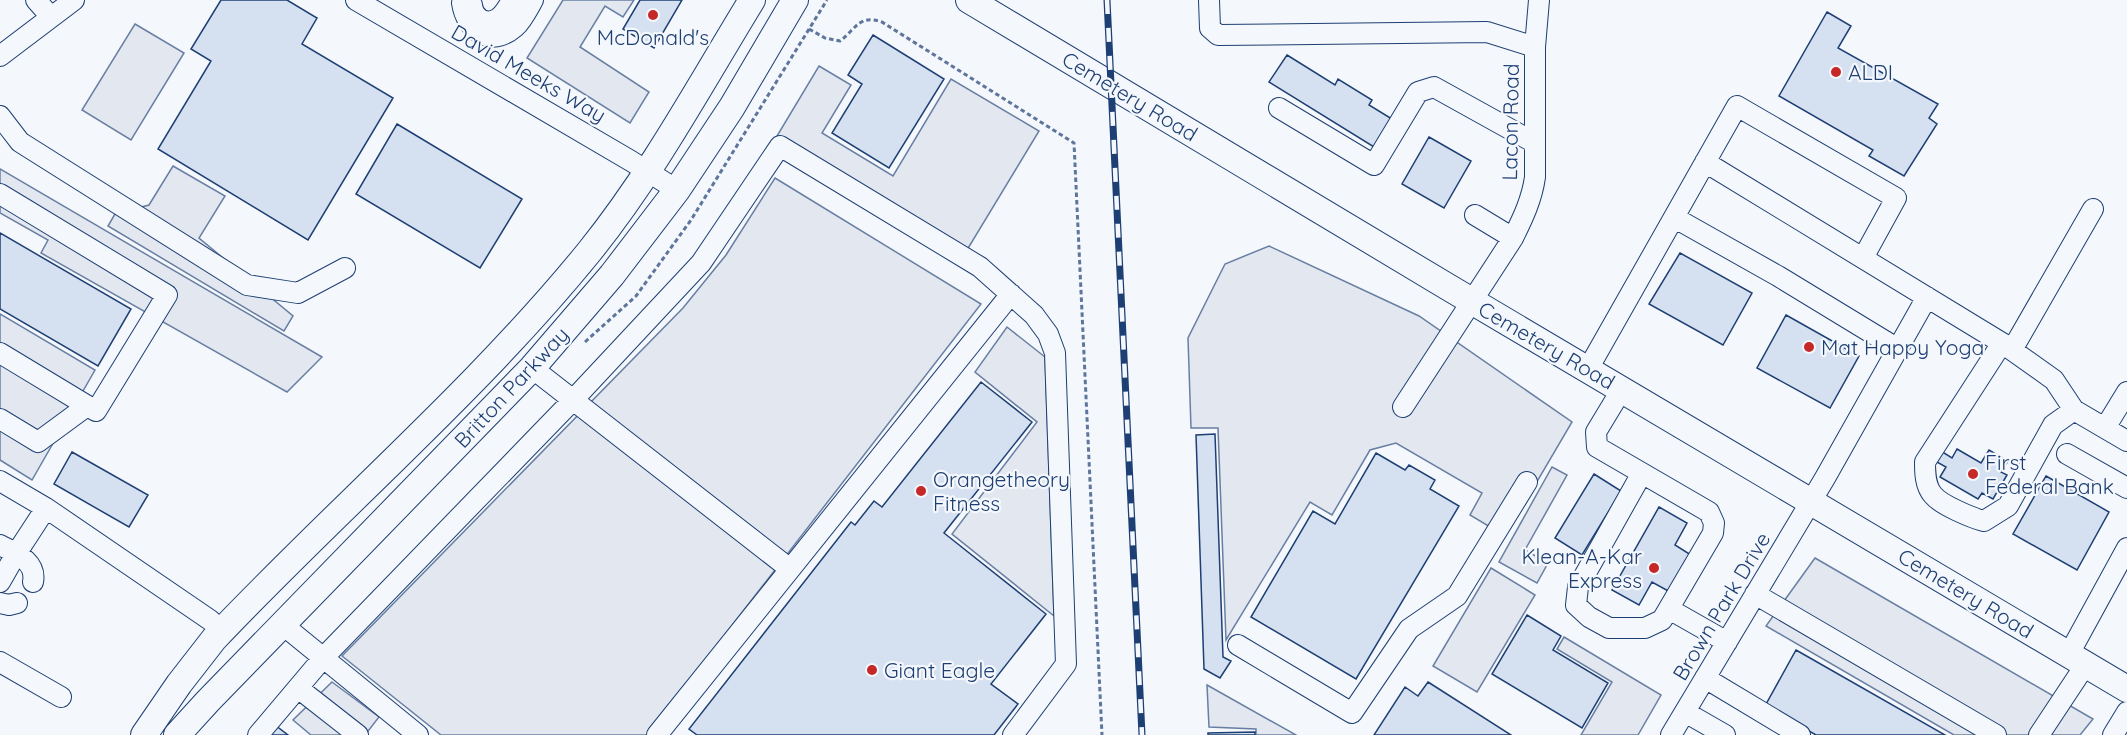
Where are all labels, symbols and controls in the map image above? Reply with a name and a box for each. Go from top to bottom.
marker: McDonald's [646,8,660,22]
street label: David Meeks Way [447,18,611,128]
place label: McDonald's [597,24,709,50]
street label: Cemetery Road [1058,45,1202,147]
place label: ALDI [1848,59,1893,85]
street label: Lacon Road [1496,63,1524,181]
marker: ALDI [1829,65,1843,79]
street label: Cemetery Road [1474,295,1620,395]
street label: Britton Parkway [448,321,574,453]
place label: Mat Happy Yoga [1821,334,1984,360]
marker: Mat Happy Yoga [1802,340,1816,354]
place label: First Federal Bank [1985,449,2114,499]
place label: Orangetheory Fitness [933,466,1070,516]
marker: First Federal Bank [1966,467,1980,481]
marker: Orangetheory Fitness [914,484,928,498]
street label: Brown Park Drive [1666,527,1776,685]
street label: Cemetery Road [1894,542,2038,644]
place label: Klean-A-Kar Express [1521,543,1642,593]
marker: Klean-A-Kar Express [1647,561,1661,575]
place label: Giant Eagle [884,657,995,683]
marker: Giant Eagle [865,663,879,677]

